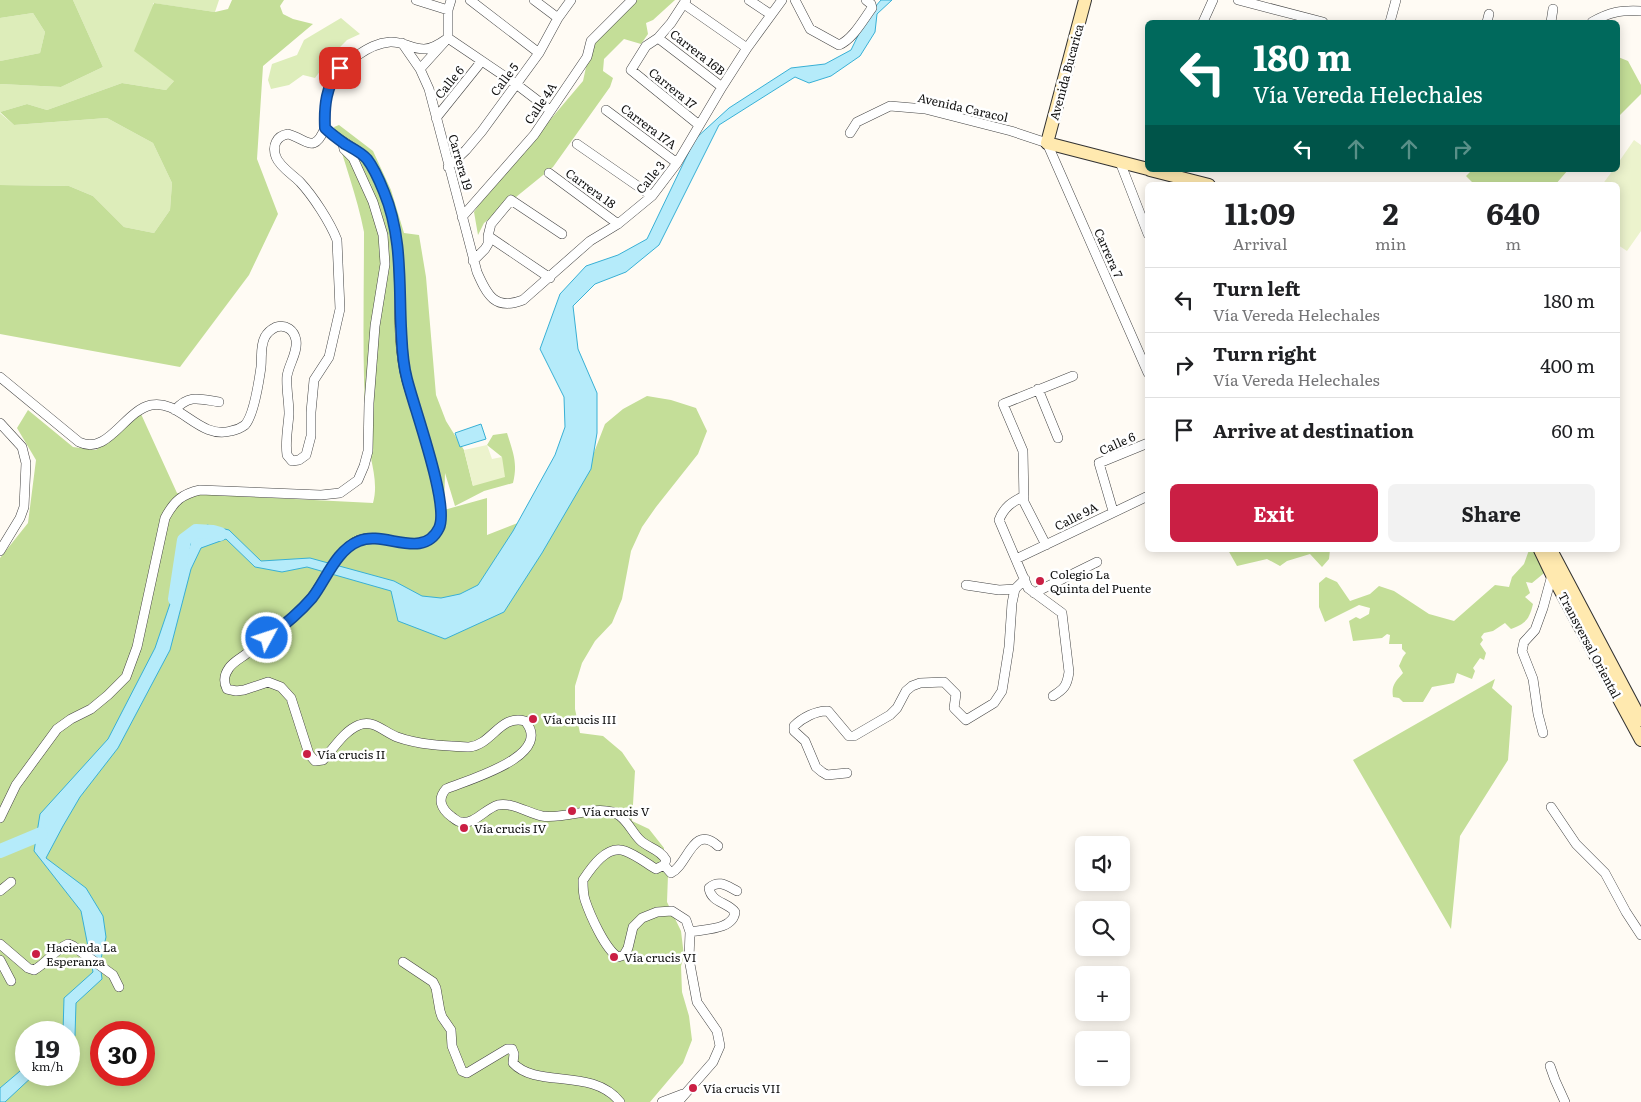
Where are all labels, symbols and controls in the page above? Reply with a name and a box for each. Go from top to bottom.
street label: Avenida Bucarica [1045,21,1088,122]
street label: Carrera 16B [667,25,730,79]
text: 180 m [1253,30,1352,82]
icon: left [1170,40,1235,105]
pin [319,47,361,89]
icon: arrive [326,54,354,82]
street label: Calle 5 [486,59,522,99]
street label: Calle 6 [430,61,468,102]
street label: Carrera 17 [645,63,701,113]
text: Vía Vereda Helechales [1253,77,1482,110]
street label: Calle 4A [519,78,561,127]
street label: Avenida Caracol [916,88,1010,126]
street label: Carrera 17A [617,99,681,153]
street label: Carrera 19 [444,132,478,192]
icon: left [1289,135,1317,163]
icon: ahead [1342,135,1370,163]
icon: ahead [1395,135,1423,163]
icon: right [1448,135,1476,163]
street label: Calle 3 [631,157,669,197]
street label: Carrera 18 [562,164,620,213]
text: 11:09 [1225,190,1295,234]
text: 2 [1383,190,1399,234]
text: 640 [1486,190,1540,234]
street label: Carrera 7 [1090,225,1128,281]
text: Arrival [1233,231,1287,255]
text: min [1375,231,1406,255]
text: m [1505,231,1521,255]
text: Turn left [1213,274,1300,302]
icon: left [1170,286,1198,314]
text: 180 m [1544,286,1595,314]
text: Vía Vereda Helechales [1213,302,1380,326]
text: Turn right [1213,339,1317,367]
icon: right [1170,351,1198,379]
text: 400 m [1540,351,1595,379]
text: Vía Vereda Helechales [1213,367,1380,391]
icon: arrive [1170,416,1198,444]
text: Arrive at destination [1213,416,1414,444]
text: 60 m [1552,416,1595,444]
street label: Calle 6 [1096,427,1138,459]
button: Exit [1170,484,1378,542]
button: Share [1388,484,1595,542]
street label: Calle 9A [1051,497,1101,535]
place label: Colegio La Quinta del Puente [1050,565,1151,597]
marker: Colegio La Quinta del Puente [1034,575,1046,587]
street label: Transversal Oriental [1554,589,1626,701]
position arrow [240,611,292,663]
place label: Vía crucis III [543,710,616,728]
marker: Vía crucis III [527,713,539,725]
place label: Vía crucis II [317,745,386,763]
marker: Vía crucis II [301,748,313,760]
place label: Vía crucis V [582,802,650,820]
marker: Vía crucis V [566,805,578,817]
place label: Vía crucis IV [474,819,547,837]
marker: Vía crucis IV [458,822,470,834]
map controls [1075,836,1130,1086]
button: sound [1075,836,1130,891]
button: search [1075,901,1130,956]
place label: Hacienda La Esperanza [46,938,117,970]
marker: Hacienda La Esperanza [30,948,42,960]
place label: Vía crucis VI [624,948,697,966]
marker: Vía crucis VI [608,951,620,963]
button: + [1075,966,1130,1021]
speed limit sign: 30 [90,1021,155,1086]
text: 19 [35,1029,60,1066]
button: − [1075,1031,1130,1086]
text: km/h [32,1057,63,1075]
place label: Vía crucis VII [703,1079,780,1097]
marker: Vía crucis VII [687,1082,699,1094]

